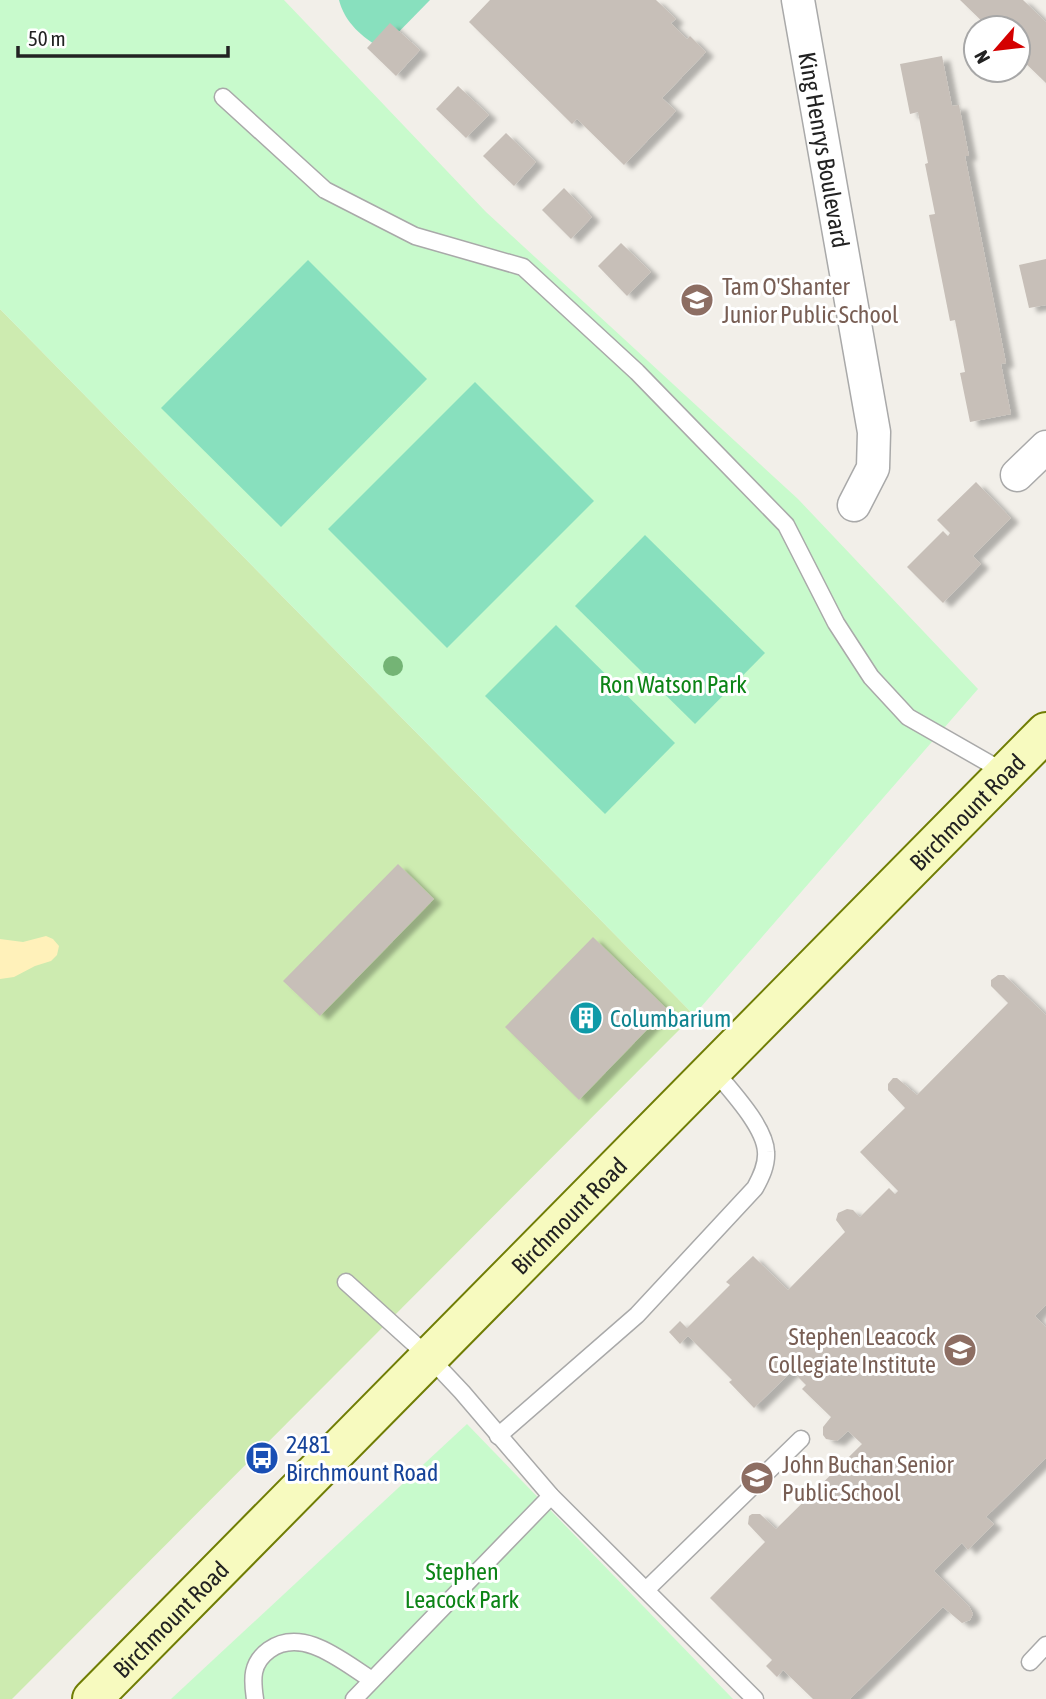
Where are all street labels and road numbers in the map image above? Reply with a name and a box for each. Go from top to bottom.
street label: King Henrys Boulevard [794,50,855,250]
street label: Birchmount Road [904,748,1030,876]
street label: Birchmount Road [506,1152,632,1279]
street label: Birchmount Road [108,1556,234,1683]

